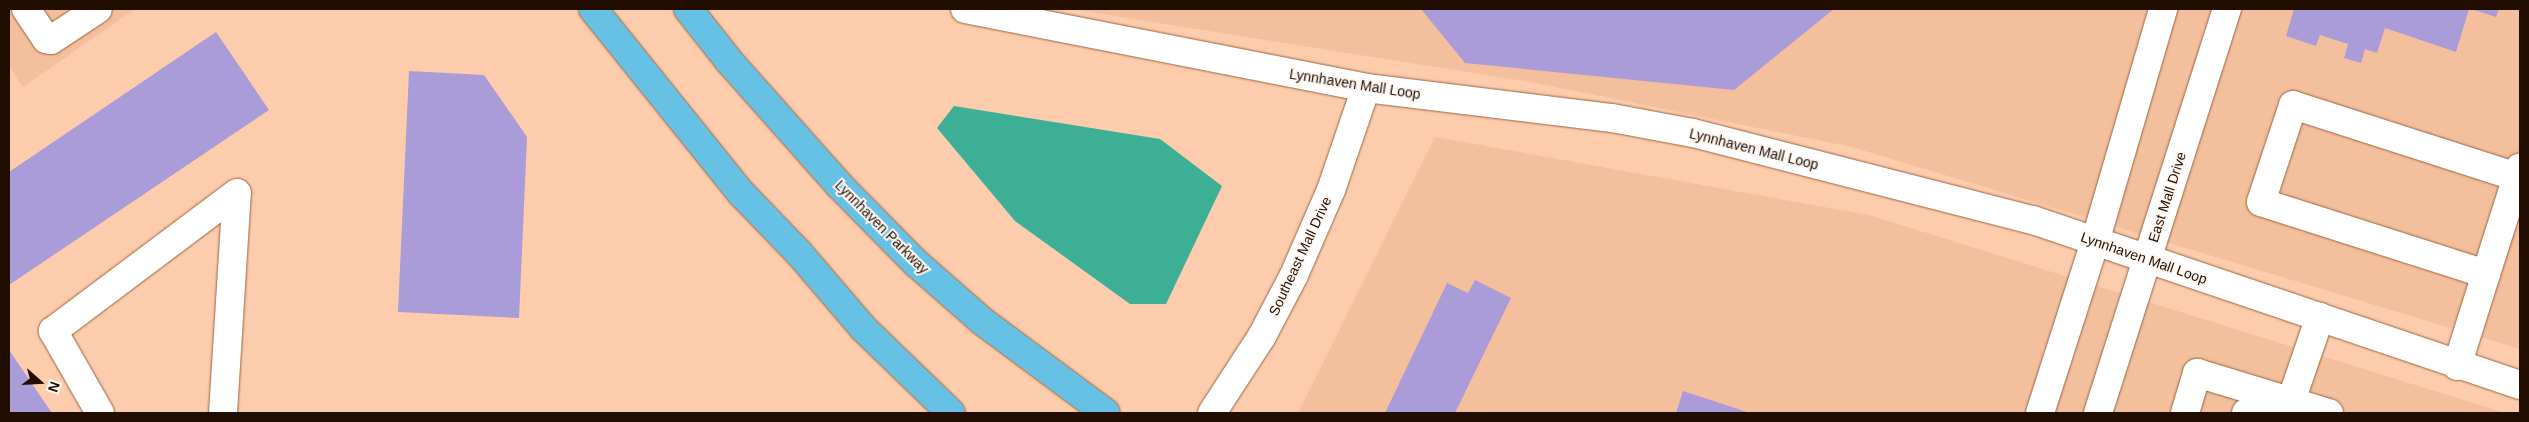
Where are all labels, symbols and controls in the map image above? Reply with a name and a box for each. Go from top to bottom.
street label: Lynnhaven Mall Loop [1288,65,1422,103]
street label: Lynnhaven Mall Loop [1688,125,1820,173]
street label: East Mall Drive [2144,150,2190,244]
street label: Lynnhaven Parkway [832,177,932,277]
street label: Southeast Mall Drive [1265,194,1335,318]
street label: Lynnhaven Mall Loop [2079,228,2209,288]
north arrow [15,357,65,407]
text: N [45,379,63,394]

